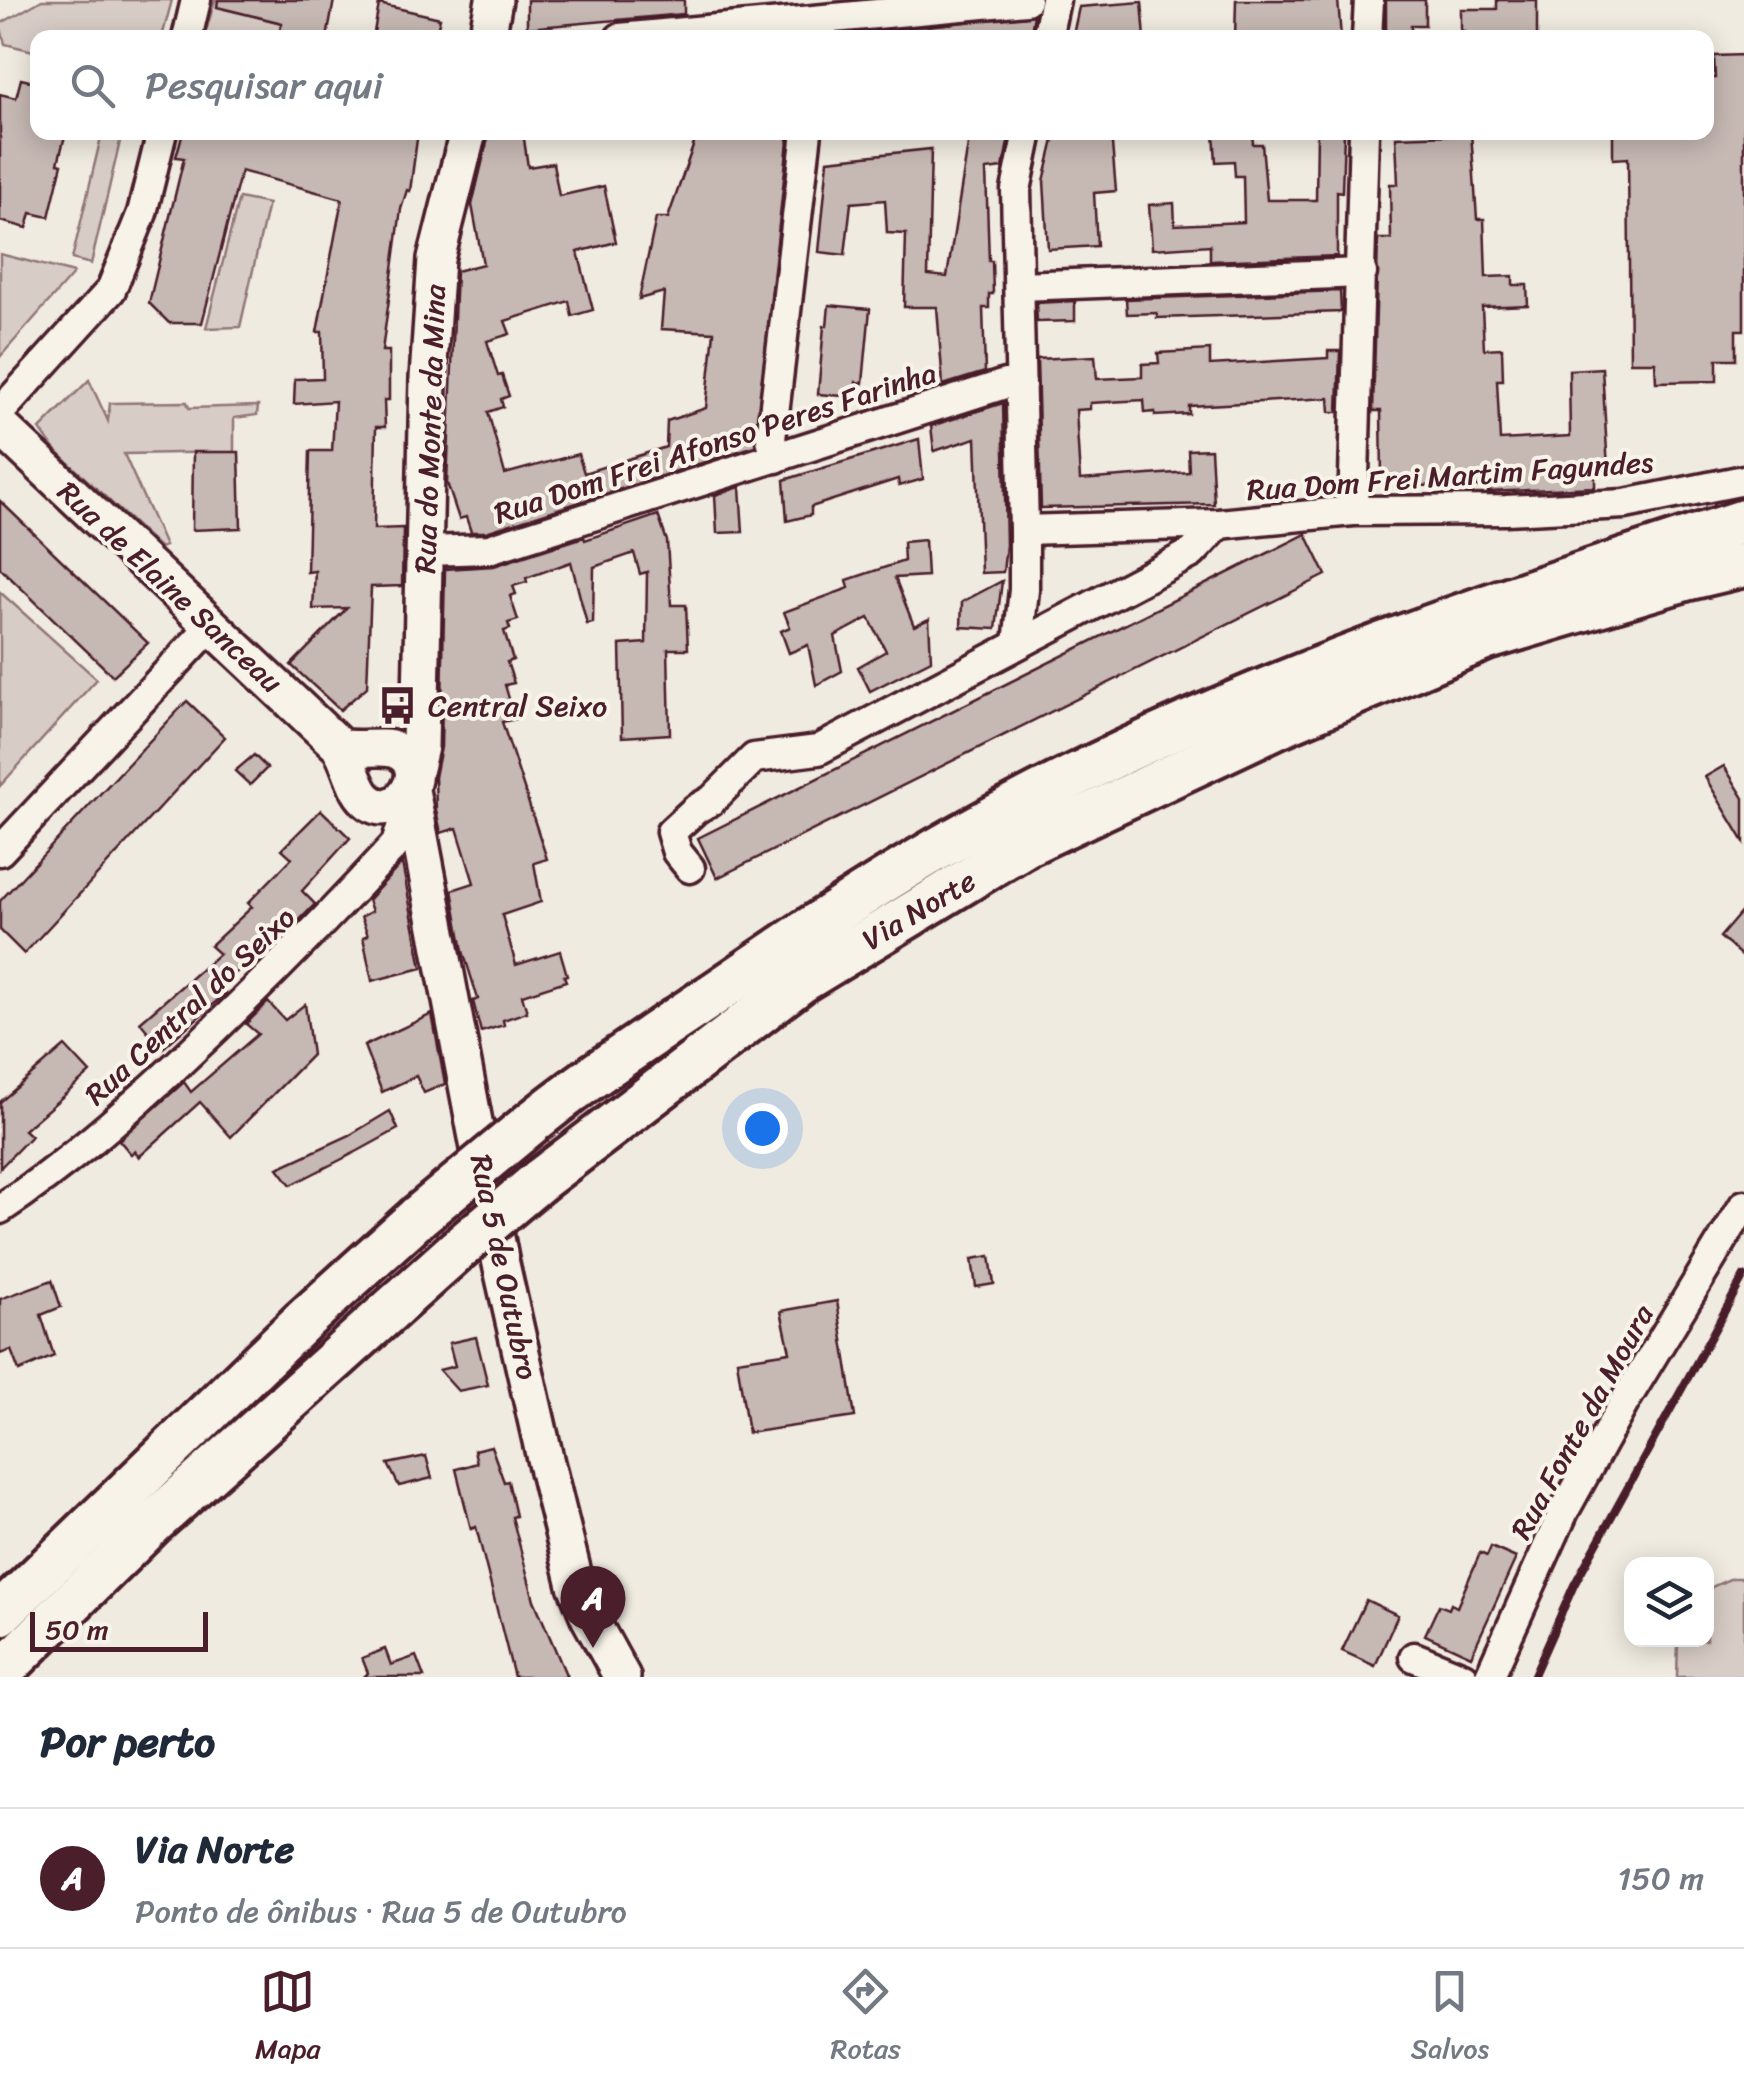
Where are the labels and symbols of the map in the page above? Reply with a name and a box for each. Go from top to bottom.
street label: Rua do Monte da Mina [398,282,462,575]
street label: Rua Dom Frei Afonso Peres Farinha [487,346,943,540]
street label: Rua Dom Frei Martim Fagundes [1245,435,1656,517]
street label: Rua de Elaine Sanceau [44,467,296,707]
place label: Central Seixo [428,679,607,733]
bus stop icon: Central Seixo [377,685,419,727]
street label: Via Norte [851,854,987,966]
street label: Rua Central do Seixo [71,893,309,1119]
your location [737,1103,788,1154]
street label: Rua 5 de Outubro [454,1149,554,1385]
street label: Rua Fonte da Moura [1495,1293,1670,1550]
pin: A [560,1566,626,1648]
scale bar [30,1607,208,1652]

